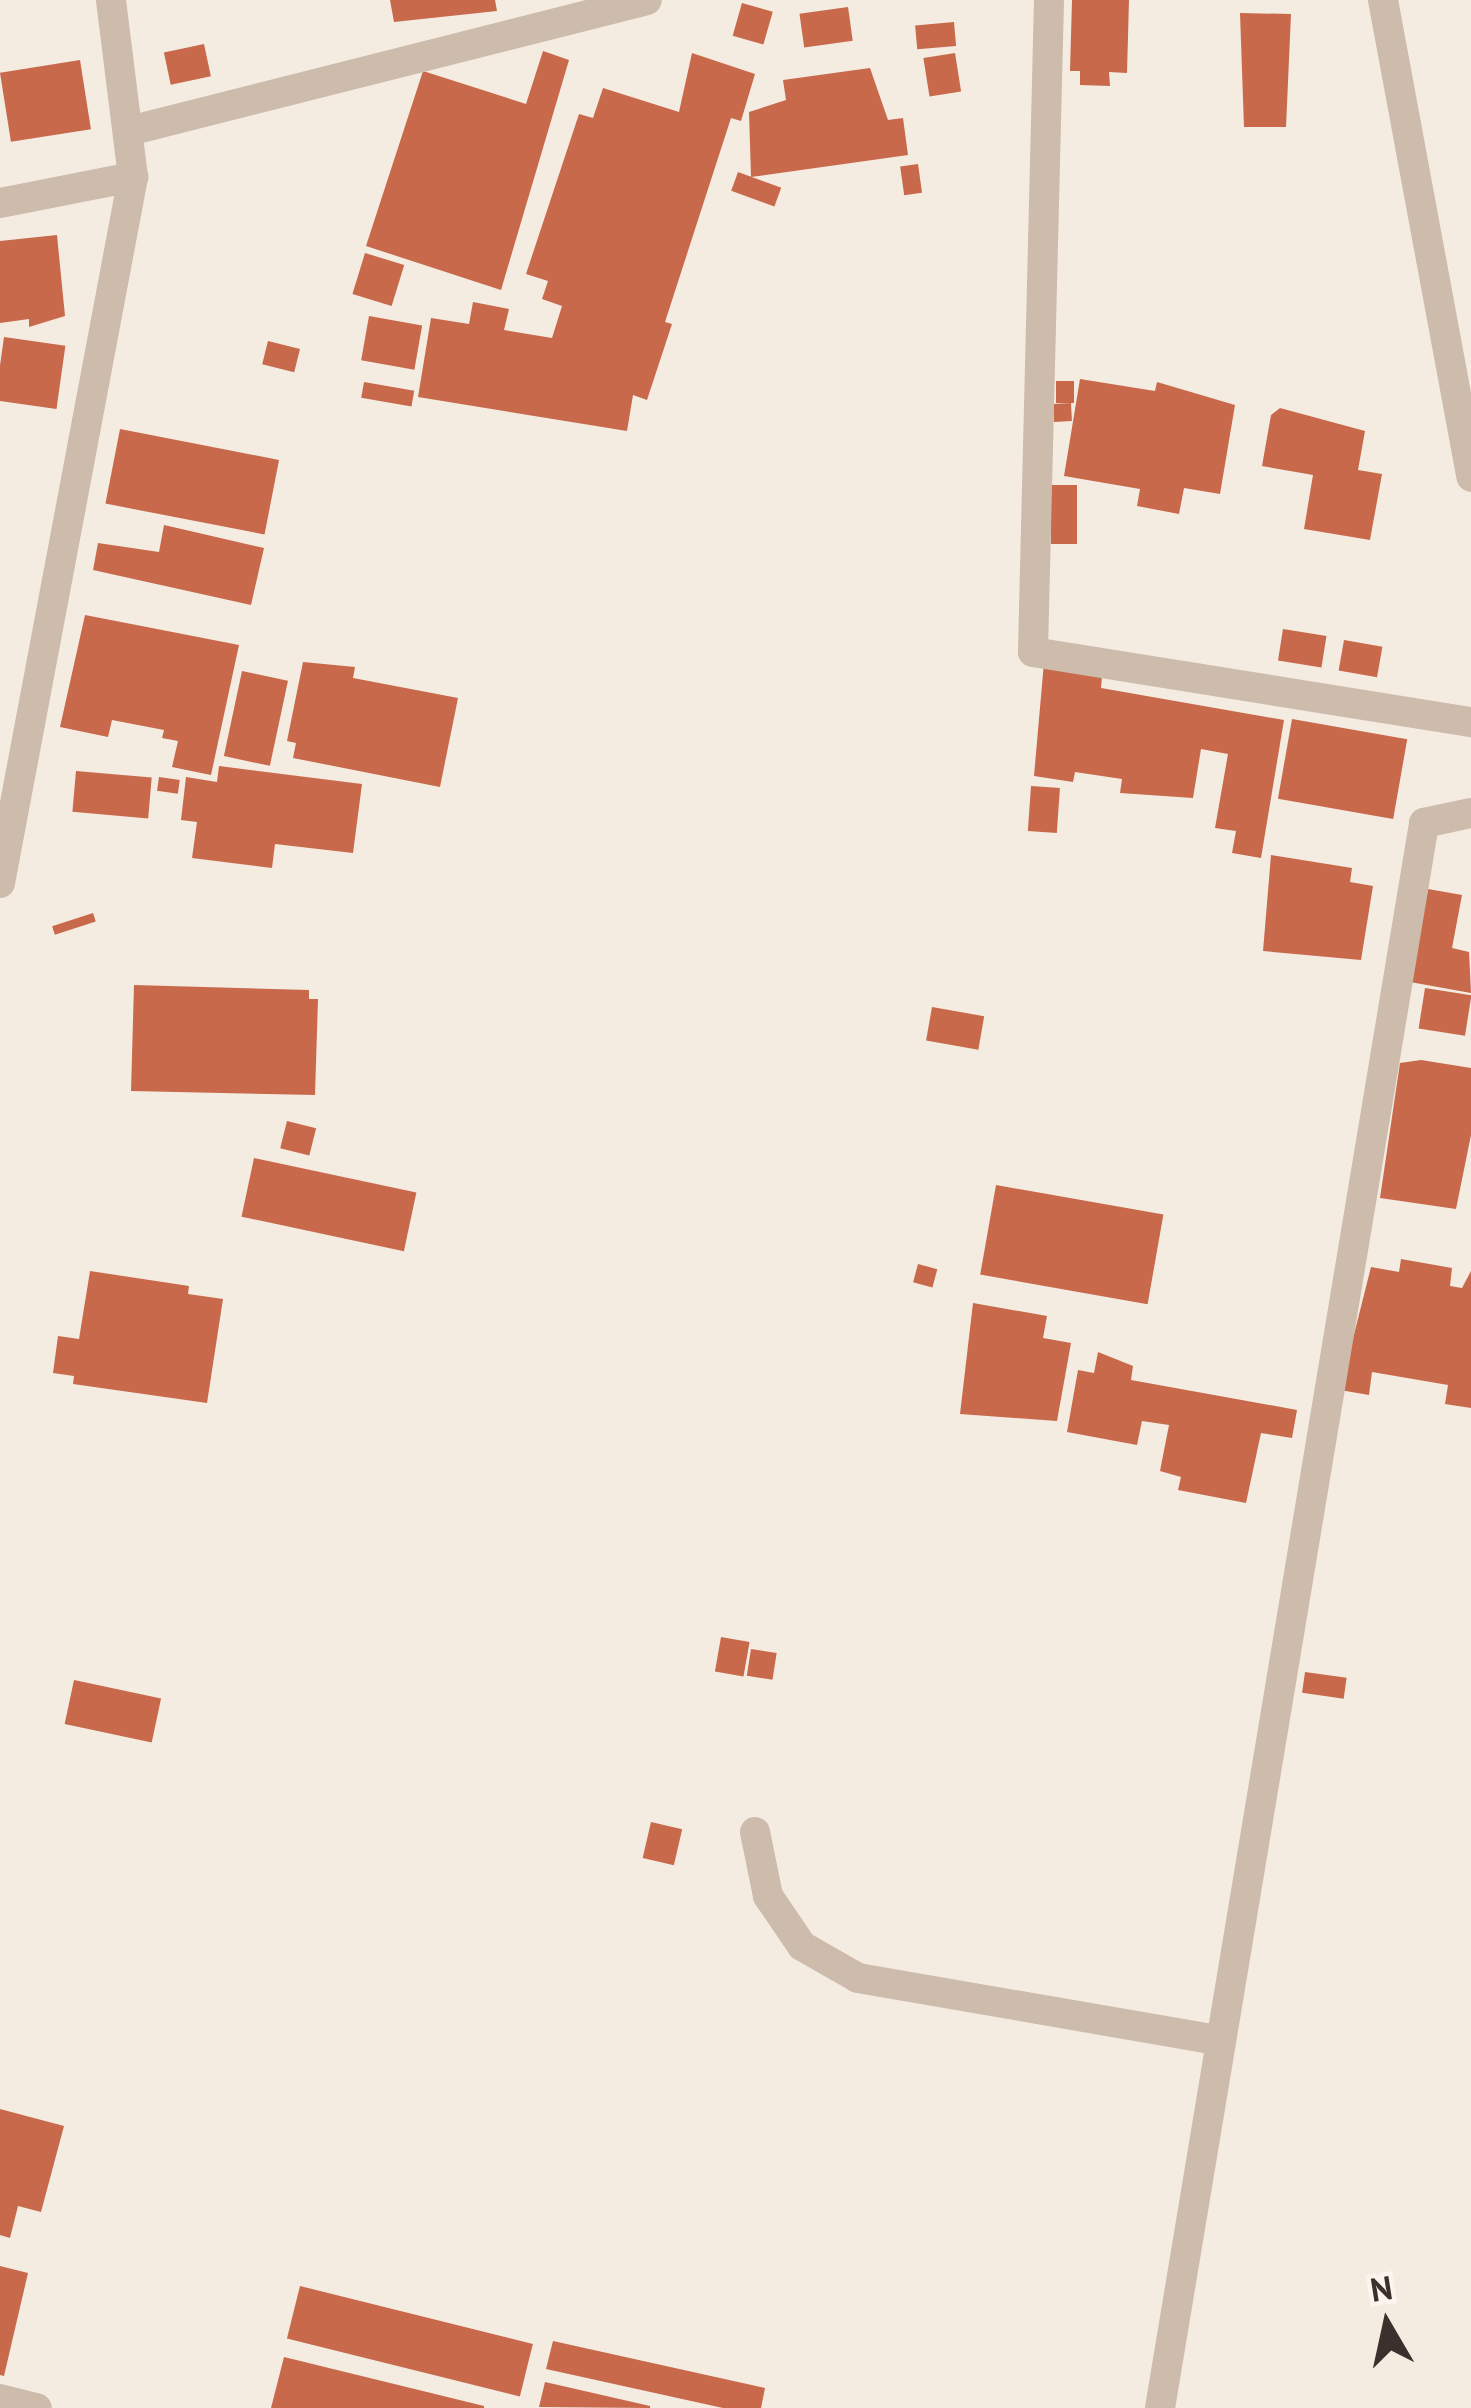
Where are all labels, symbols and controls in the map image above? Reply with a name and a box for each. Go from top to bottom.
north arrow [1327,2264,1447,2384]
text: N [1367,2265,1395,2311]

